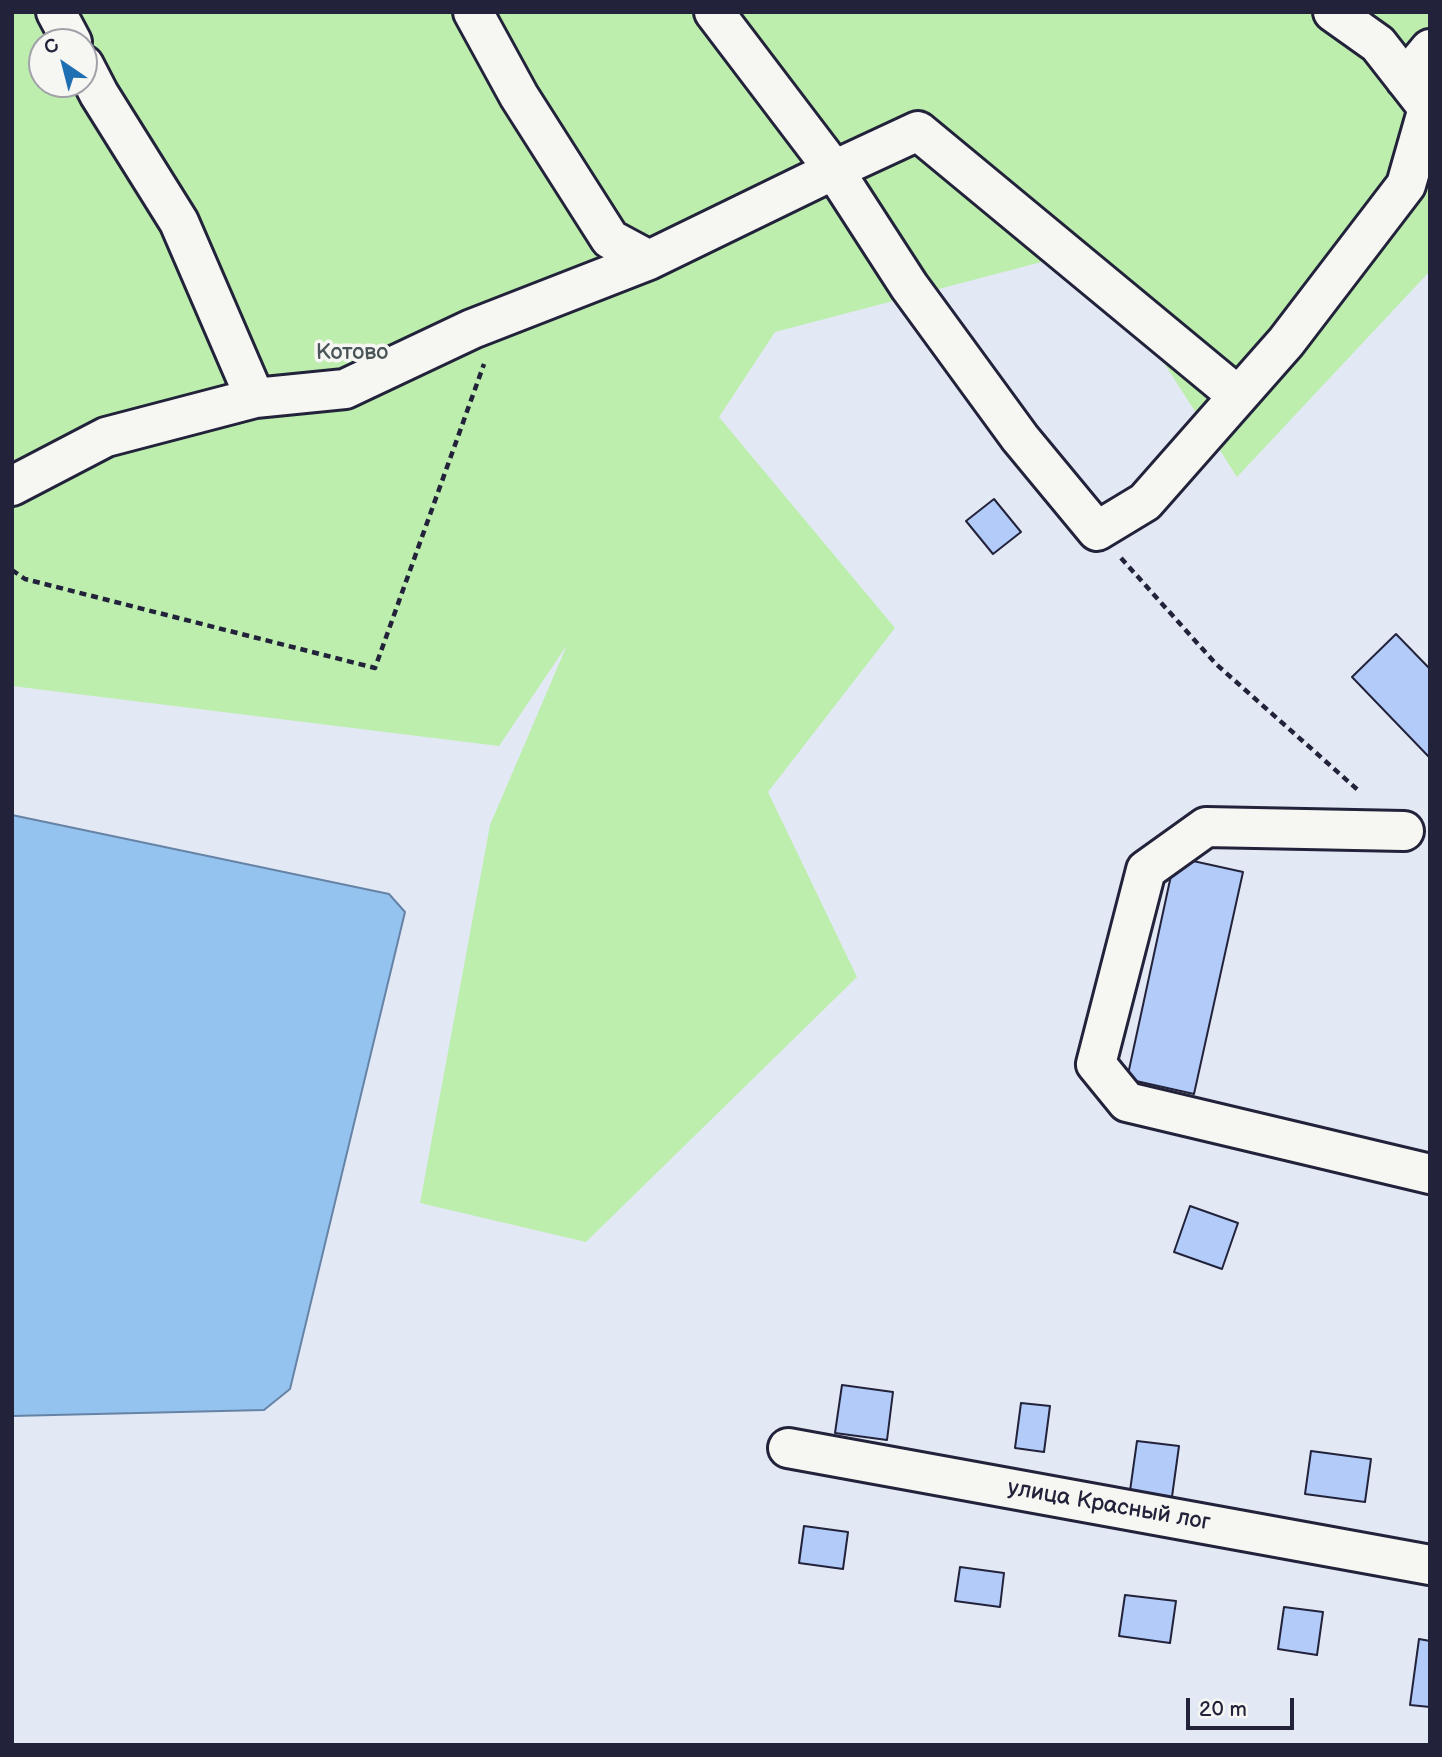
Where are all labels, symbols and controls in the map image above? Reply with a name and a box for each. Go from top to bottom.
north arrow [28,28,98,98]
text: С [40,34,64,60]
park label: Котово [316,339,388,367]
street label: улица Красный лог [1005,1475,1213,1537]
scale bar [1190,1684,1298,1728]
text: 20 m [1199,1697,1247,1722]

